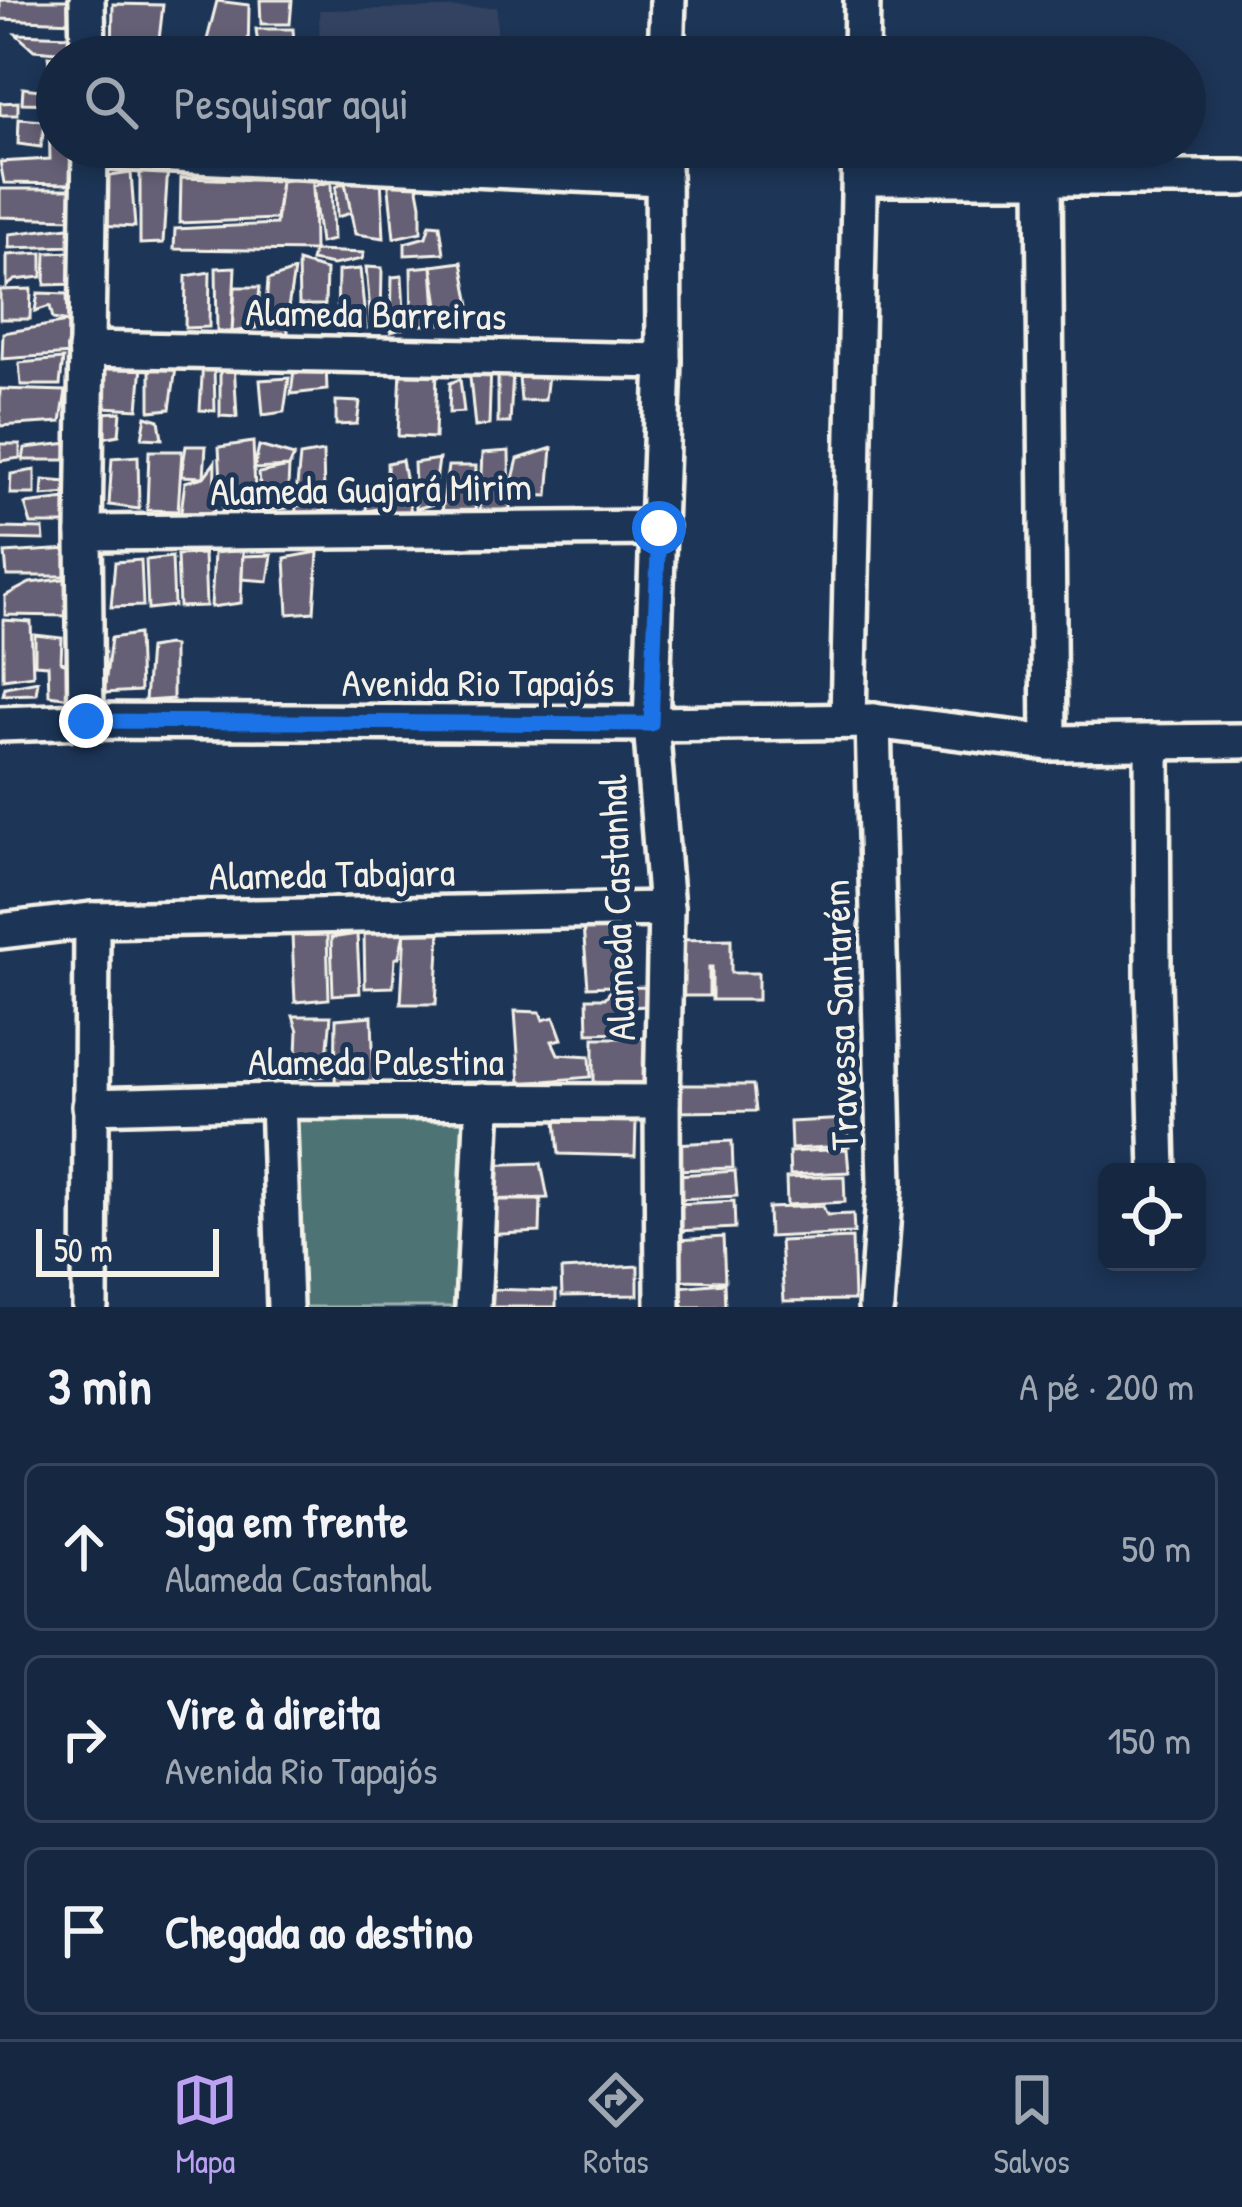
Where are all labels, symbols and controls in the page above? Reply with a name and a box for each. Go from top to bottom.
search box [36,36,1206,168]
icon: search [78,69,144,135]
text: Pesquisar aqui [174,72,409,133]
street label: Alameda Barreiras [245,284,507,342]
street label: Alameda Guajará Mirim [210,459,532,517]
route start [632,501,686,555]
street label: Avenida Rio Tapajós [342,655,614,708]
route end [59,694,113,748]
street label: Alameda Castanhal [585,773,647,1042]
street label: Alameda Tabajara [209,844,455,902]
street label: Travessa Santarém [808,879,870,1151]
street label: Alameda Palestina [248,1034,504,1087]
map controls [1098,1163,1206,1271]
button: locate [1098,1163,1206,1271]
scale bar [36,1223,219,1276]
text: 50 m [54,1228,113,1272]
text: 3 min [48,1351,152,1420]
text: A pé · 200 m [1019,1359,1194,1412]
text: Siga em frente [165,1490,408,1551]
icon: ahead [51,1514,117,1580]
text: 50 m [1122,1521,1191,1574]
text: Alameda Castanhal [165,1551,431,1604]
text: Vire à direita [165,1682,380,1743]
icon: right [51,1706,117,1772]
text: 150 m [1107,1713,1191,1766]
text: Avenida Rio Tapajós [165,1743,438,1796]
icon: arrive [51,1898,117,1964]
text: Chegada ao destino [165,1901,473,1962]
tab: Mapa [172,2067,238,2183]
tab: Rotas [583,2067,649,2183]
tab: Salvos [994,2067,1070,2183]

